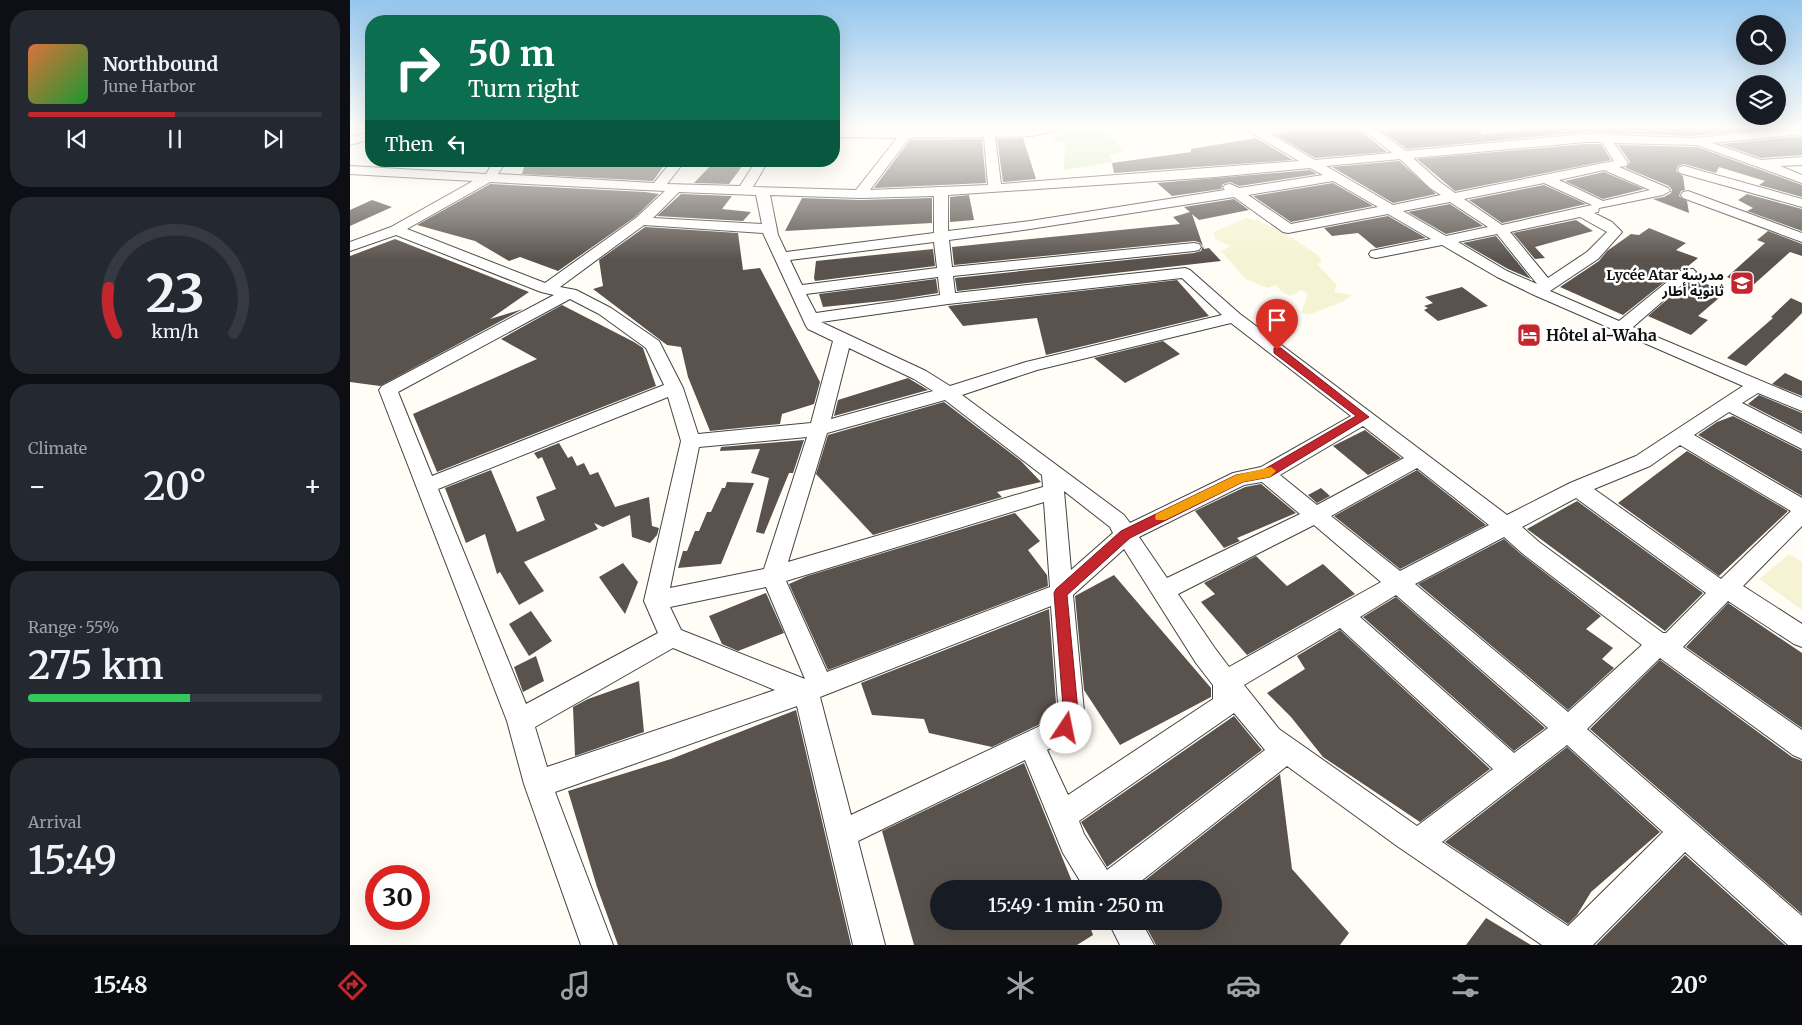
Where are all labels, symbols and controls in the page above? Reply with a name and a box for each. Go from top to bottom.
map controls [1736,15,1786,125]
button: search [1736,15,1786,65]
text: 50 m [468,32,555,76]
icon: right [385,35,450,100]
text: Northbound [103,52,218,76]
text: Turn right [468,75,579,103]
button: layers [1736,75,1786,125]
text: June Harbor [103,76,196,96]
icon: previous [63,125,91,153]
icon: pause [161,125,189,153]
icon: next [259,125,287,153]
icon: left [443,130,471,158]
text: Then [385,132,433,156]
text: 23 [145,261,205,326]
place label: Lycée Atar مدرسة ثانوية أطار [1606,266,1725,300]
school or university icon: Lycée Atar مدرسة ثانوية أطار [1729,270,1755,296]
pin [1256,299,1298,350]
icon: arrive [1263,306,1291,334]
text: km/h [151,320,199,343]
hotel icon: Hôtel al-Waha [1516,322,1542,348]
place label: Hôtel al-Waha [1546,325,1657,345]
text: Climate [28,438,87,458]
text: 20° [143,463,207,510]
text: − [28,468,47,504]
text: + [303,468,322,504]
text: Range · 55% [28,617,119,637]
text: 275 km [28,642,164,689]
position arrow [1039,701,1091,753]
text: Arrival [28,812,81,832]
text: 15:49 [28,837,117,884]
speed limit sign: 30 [365,865,430,930]
text: 15:49 · 1 min · 250 m [988,893,1164,917]
icon: directions [335,968,370,1003]
icon: music [558,968,593,1003]
icon: phone [781,968,816,1003]
icon: climate [1003,968,1038,1003]
icon: car [1226,968,1261,1003]
icon: filters [1448,968,1483,1003]
text: 15:48 [94,971,148,999]
text: 20° [1671,971,1708,999]

